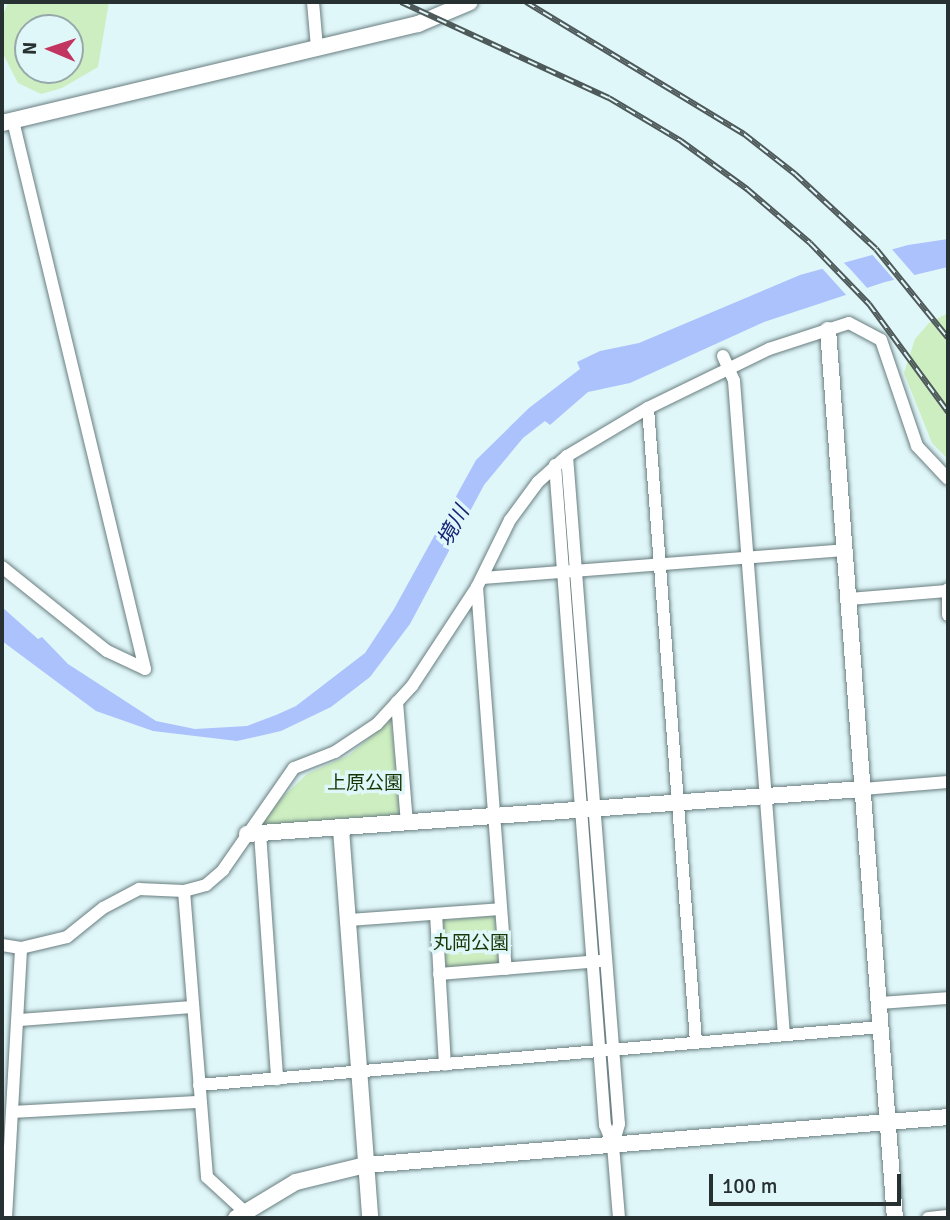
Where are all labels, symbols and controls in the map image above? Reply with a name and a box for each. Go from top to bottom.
north arrow [14,14,84,84]
text: N [18,41,42,55]
water label: 境川 [432,502,474,550]
park label: 上原公園 [327,773,403,795]
park label: 丸岡公園 [433,933,509,955]
scale bar [712,1160,904,1204]
text: 100 m [722,1173,777,1199]

